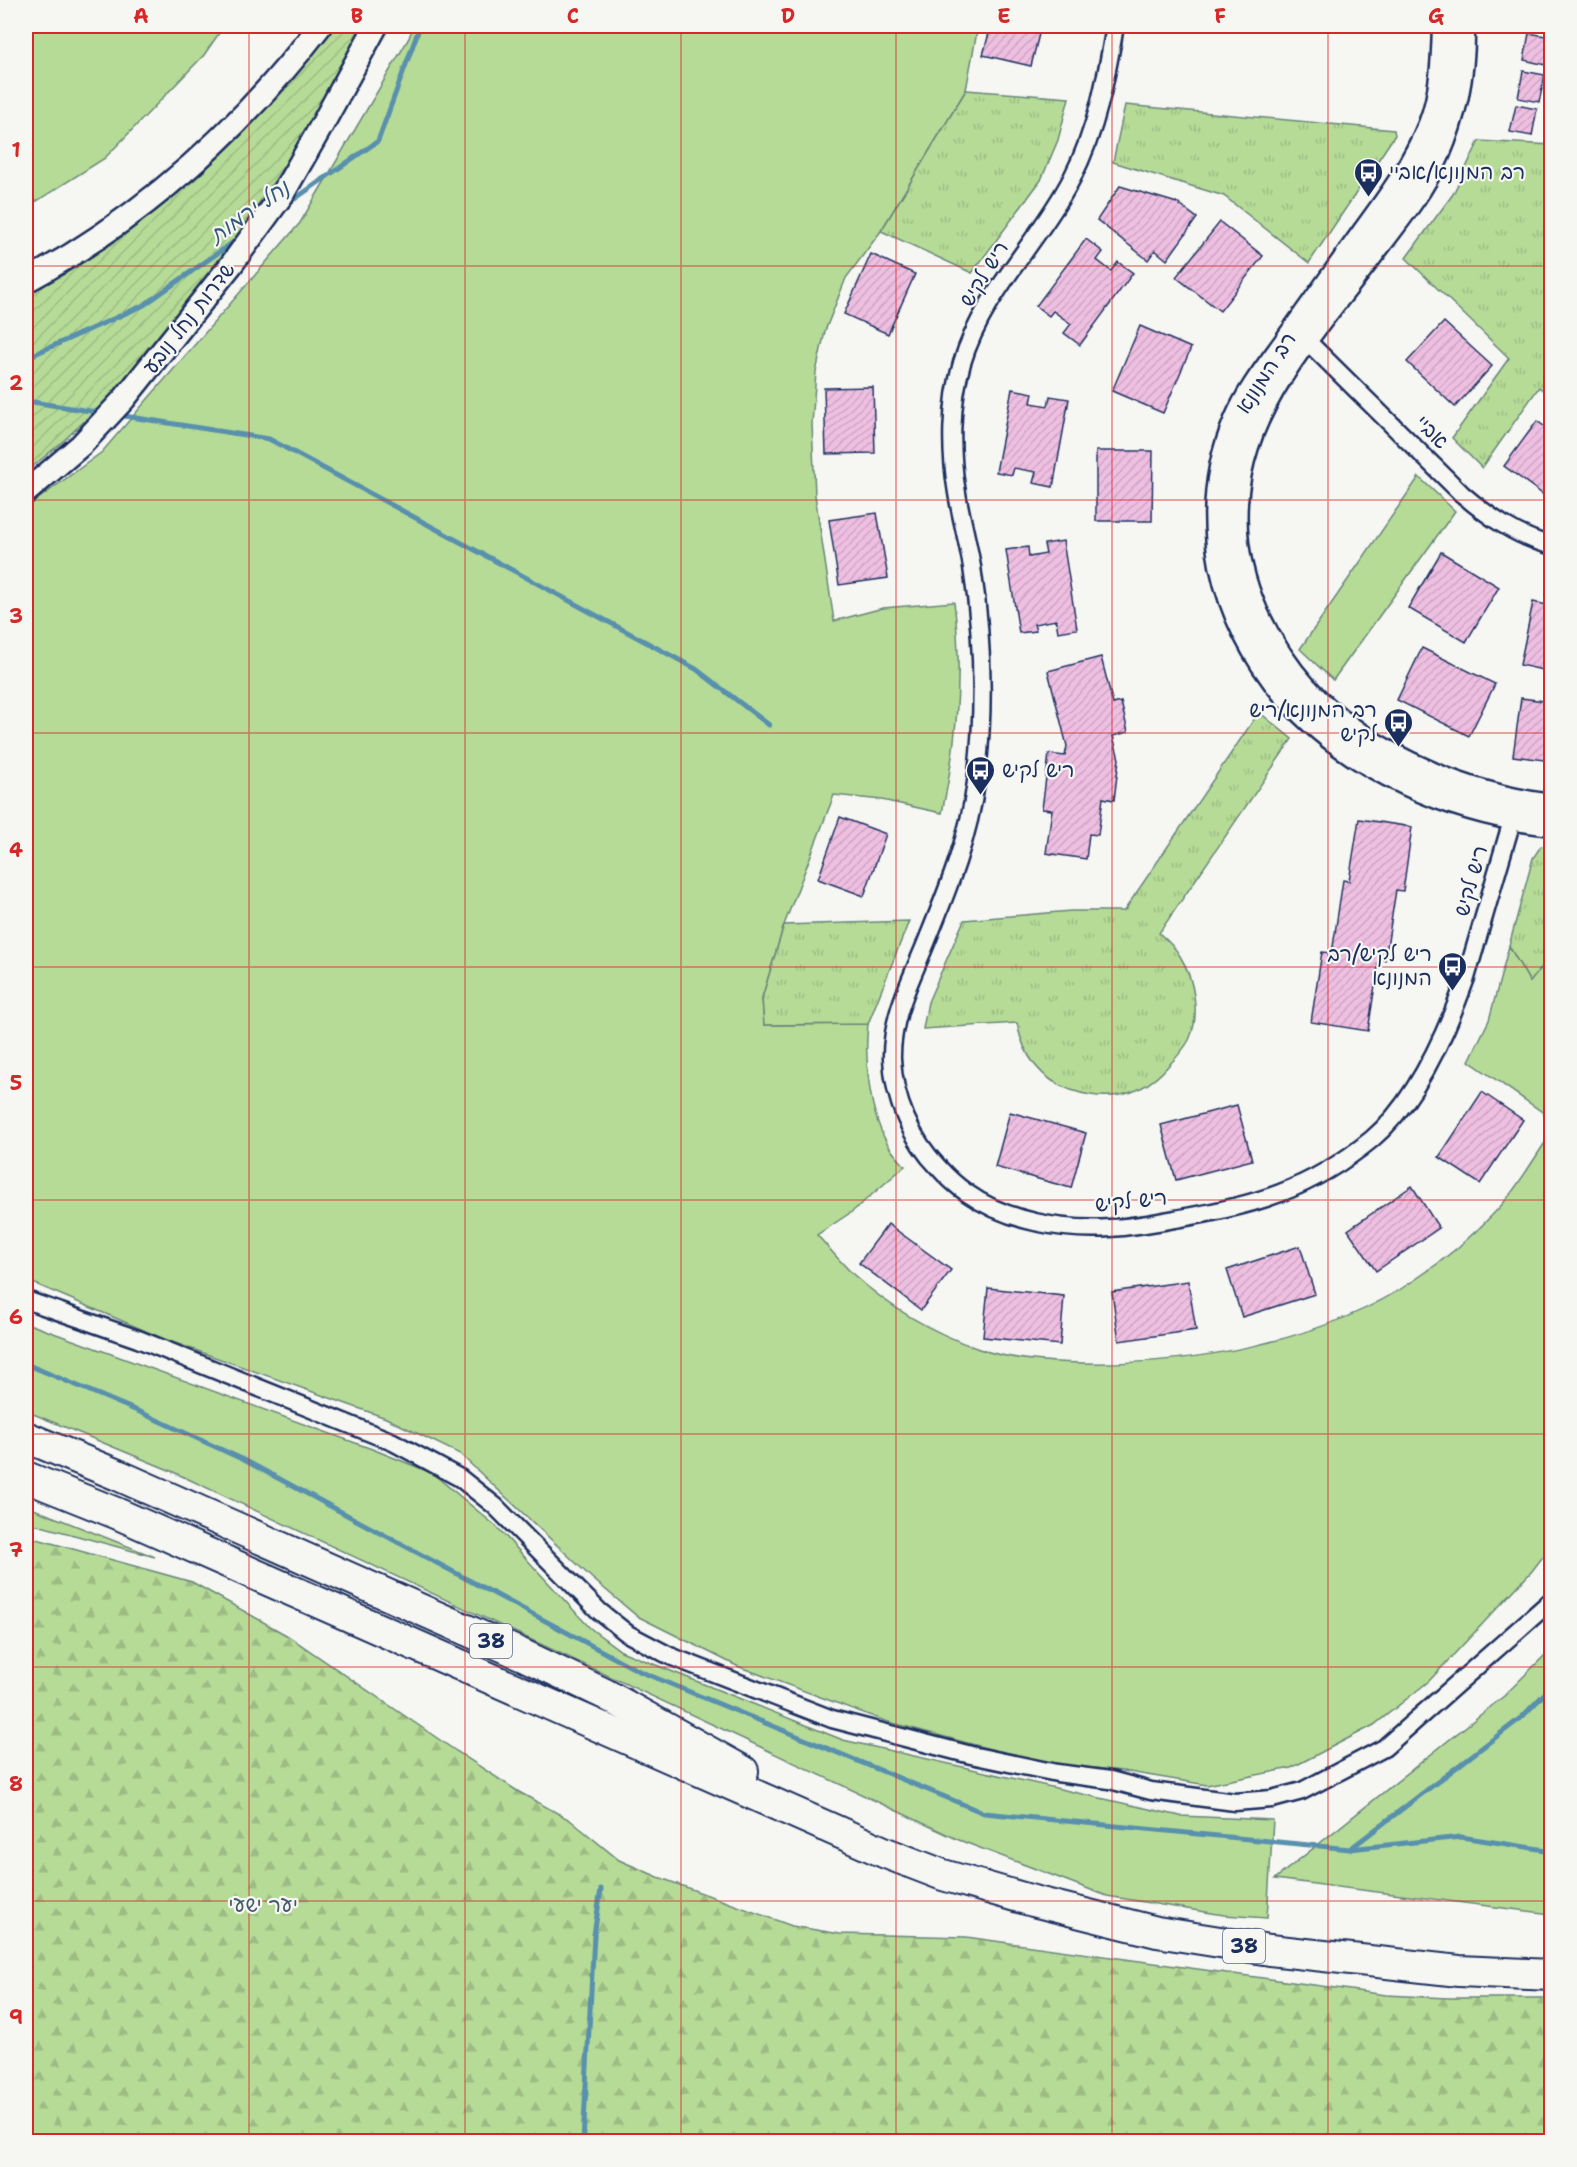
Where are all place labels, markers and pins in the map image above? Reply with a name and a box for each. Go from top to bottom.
bus stop icon: רב המנונא/אביי [1352,156,1384,198]
place label: רב המנונא/אביי [1389,158,1525,186]
place label: רב המנונא/ריש לקיש [1249,696,1378,748]
bus stop icon: רב המנונא/ריש לקיש [1382,706,1414,748]
bus stop icon: ריש לקיש [965,754,997,796]
place label: ריש לקיש [1002,756,1074,784]
place label: ריש לקיש/רב המנונא [1327,940,1432,992]
bus stop icon: ריש לקיש/רב המנונא [1437,950,1469,992]

